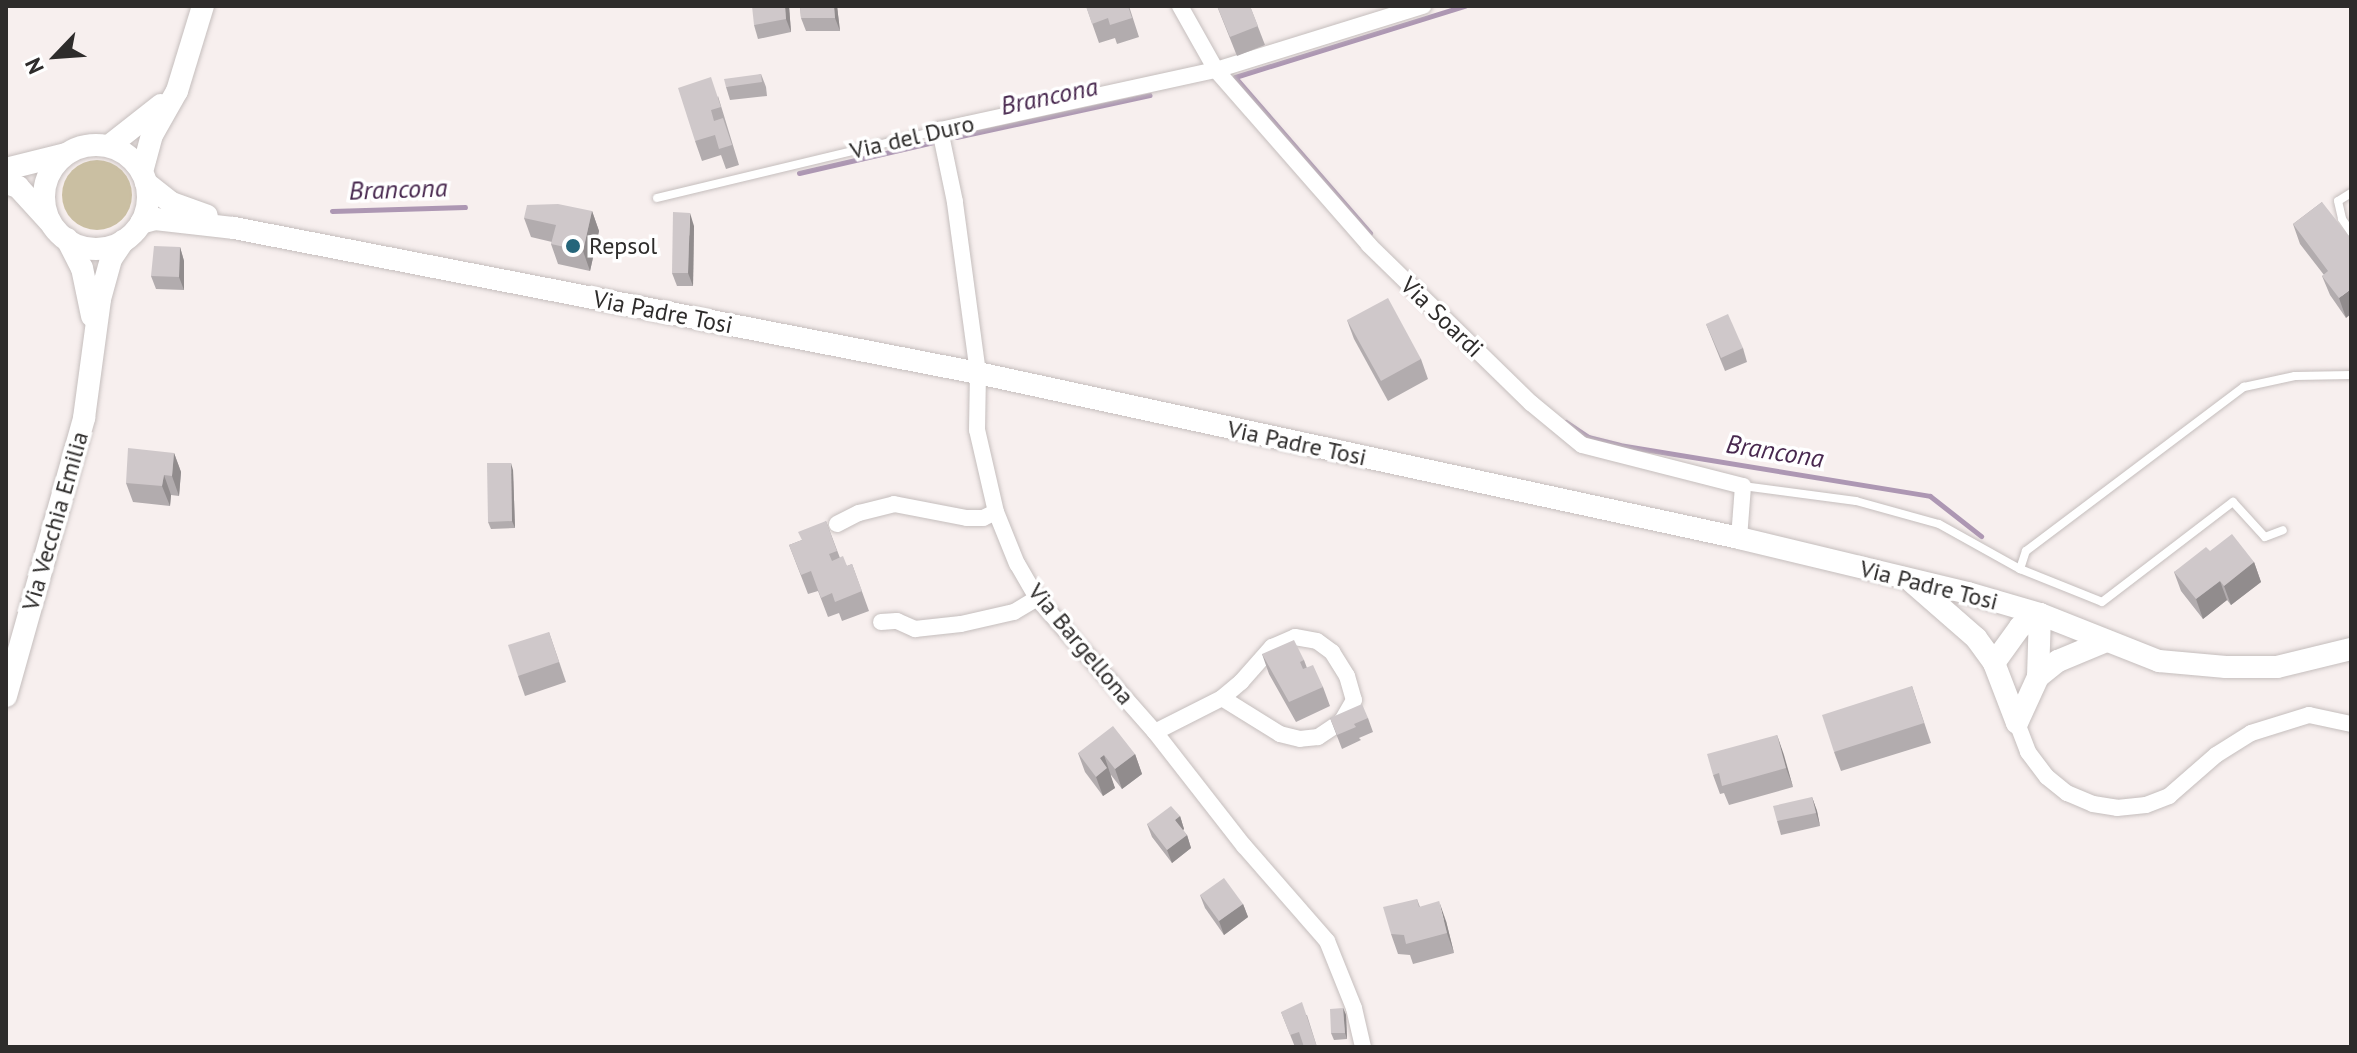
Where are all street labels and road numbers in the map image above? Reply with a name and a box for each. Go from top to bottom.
street label: Via del Duro [847,109,977,165]
street label: Via Soardi [1395,271,1489,363]
street label: Via Padre Tosi [590,284,736,340]
street label: Via Padre Tosi [1224,414,1370,472]
street label: Via Vecchia Emilia [16,428,94,614]
street label: Via Padre Tosi [1857,554,2001,616]
street label: Via Bargellona [1022,578,1140,710]

